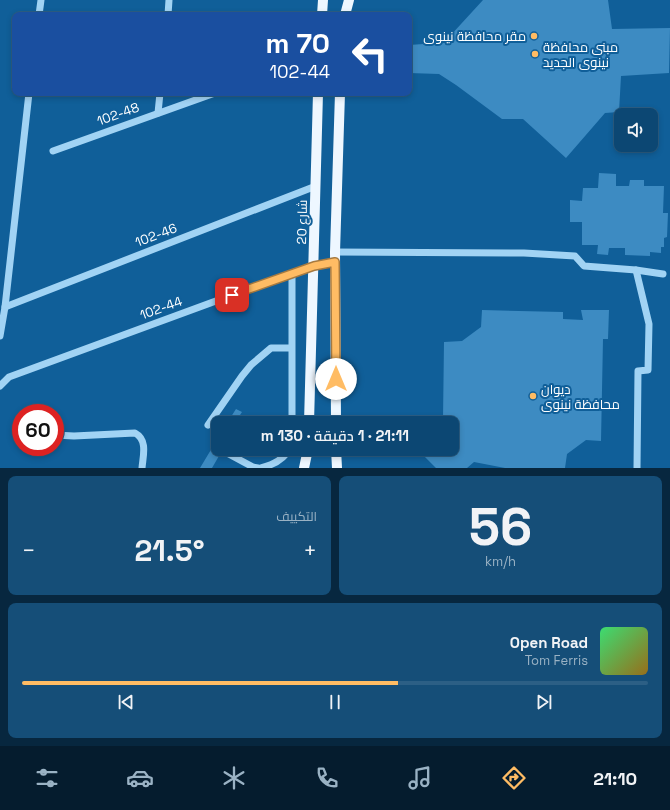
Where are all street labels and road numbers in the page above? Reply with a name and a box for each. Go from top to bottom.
street label: 102-48 [95,99,141,129]
street label: شارع 20 [293,199,311,245]
street label: 102-46 [133,219,179,251]
street label: 102-44 [138,293,184,323]

